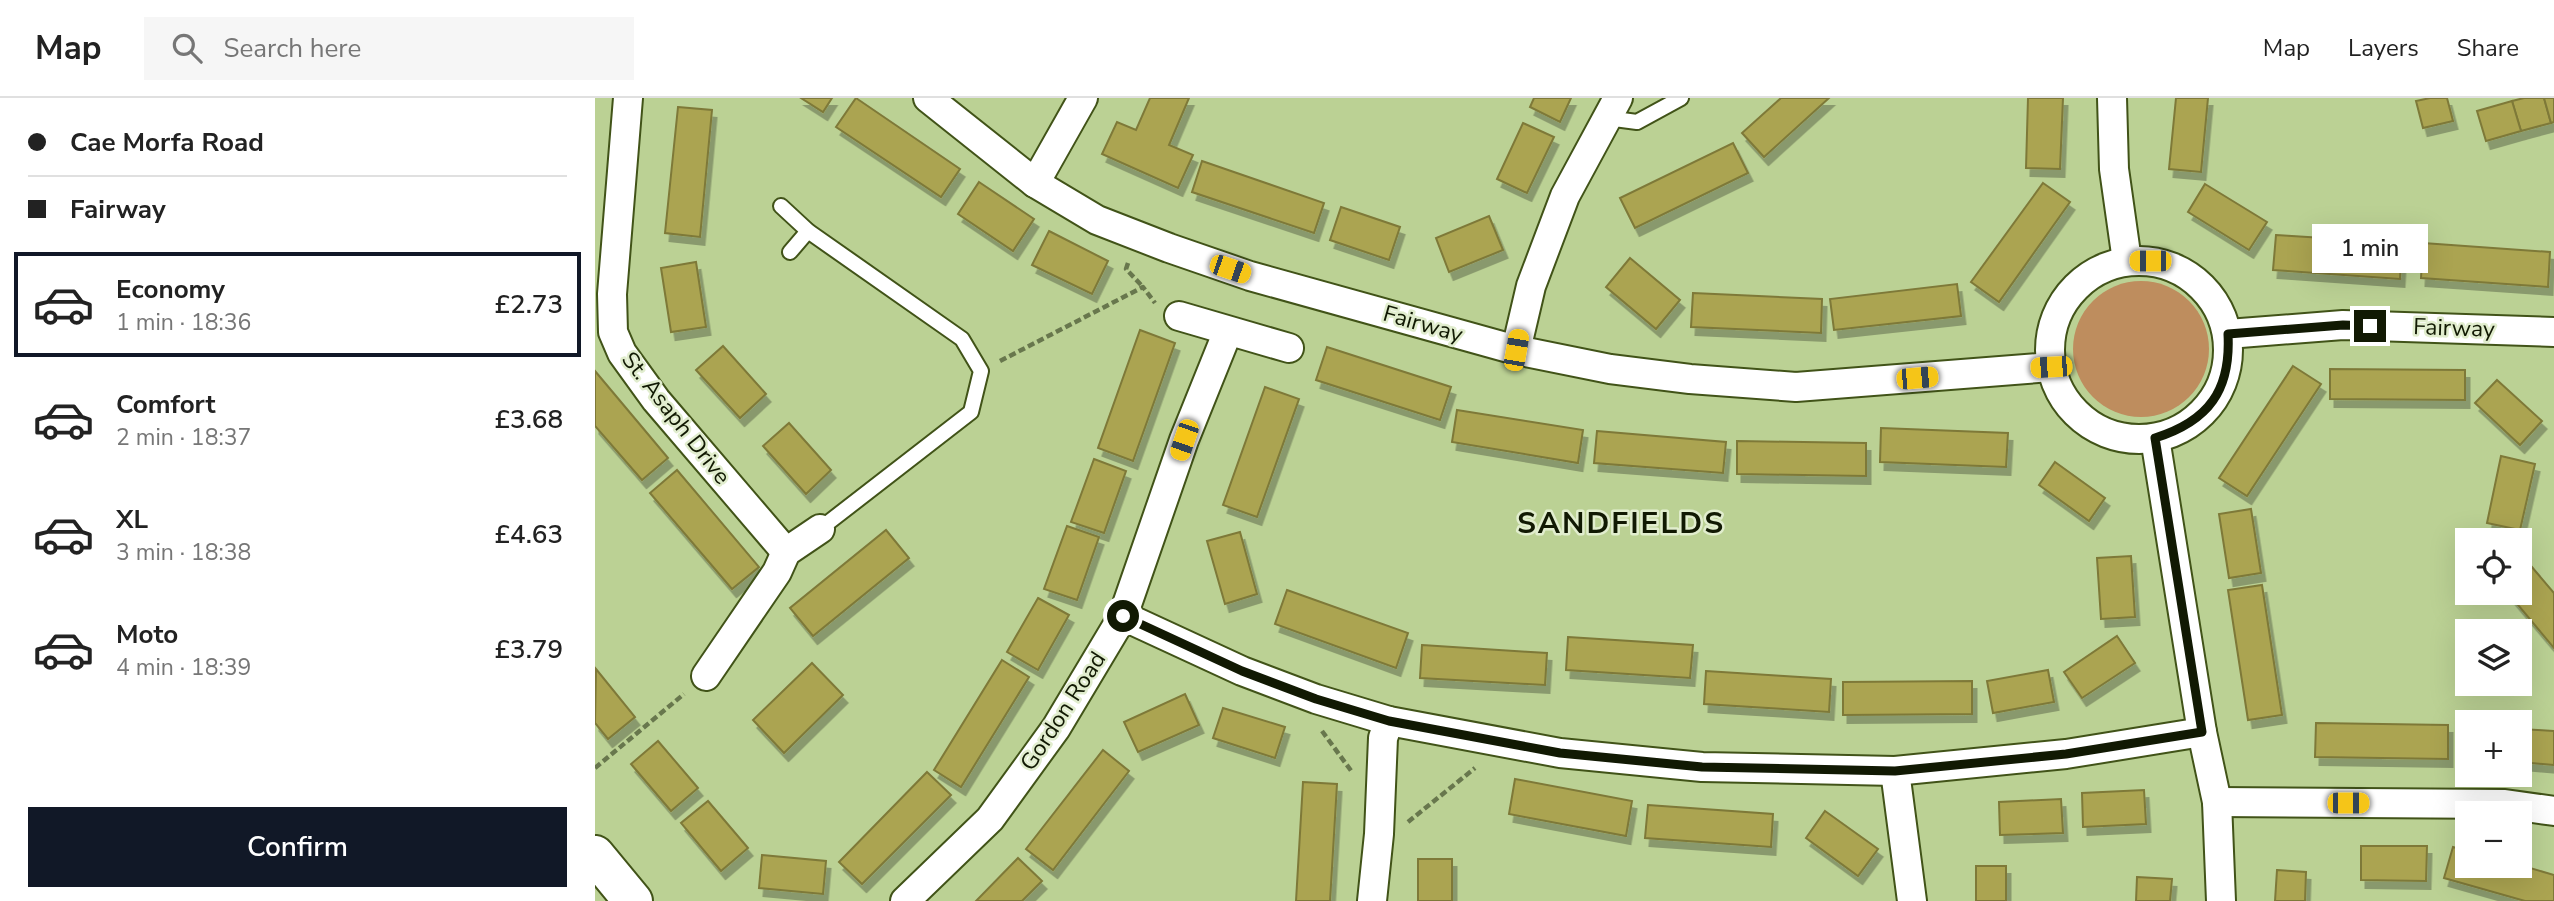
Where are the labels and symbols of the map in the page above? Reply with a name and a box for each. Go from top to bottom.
callout: 1 min [2312,224,2428,274]
car [2130,251,2172,272]
car [1207,252,1254,286]
street label: Fairway [1380,298,1467,350]
route end [2354,310,2386,342]
street label: Fairway [2413,311,2495,345]
car [1503,327,1530,373]
street label: St. Asaph Drive [614,345,738,491]
car [2030,355,2073,379]
car [1896,366,1939,390]
car [1168,417,1201,463]
district label: SANDFIELDS [1517,503,1725,544]
route start [1107,600,1139,632]
street label: Gordon Road [1013,645,1113,777]
car [2328,793,2370,814]

